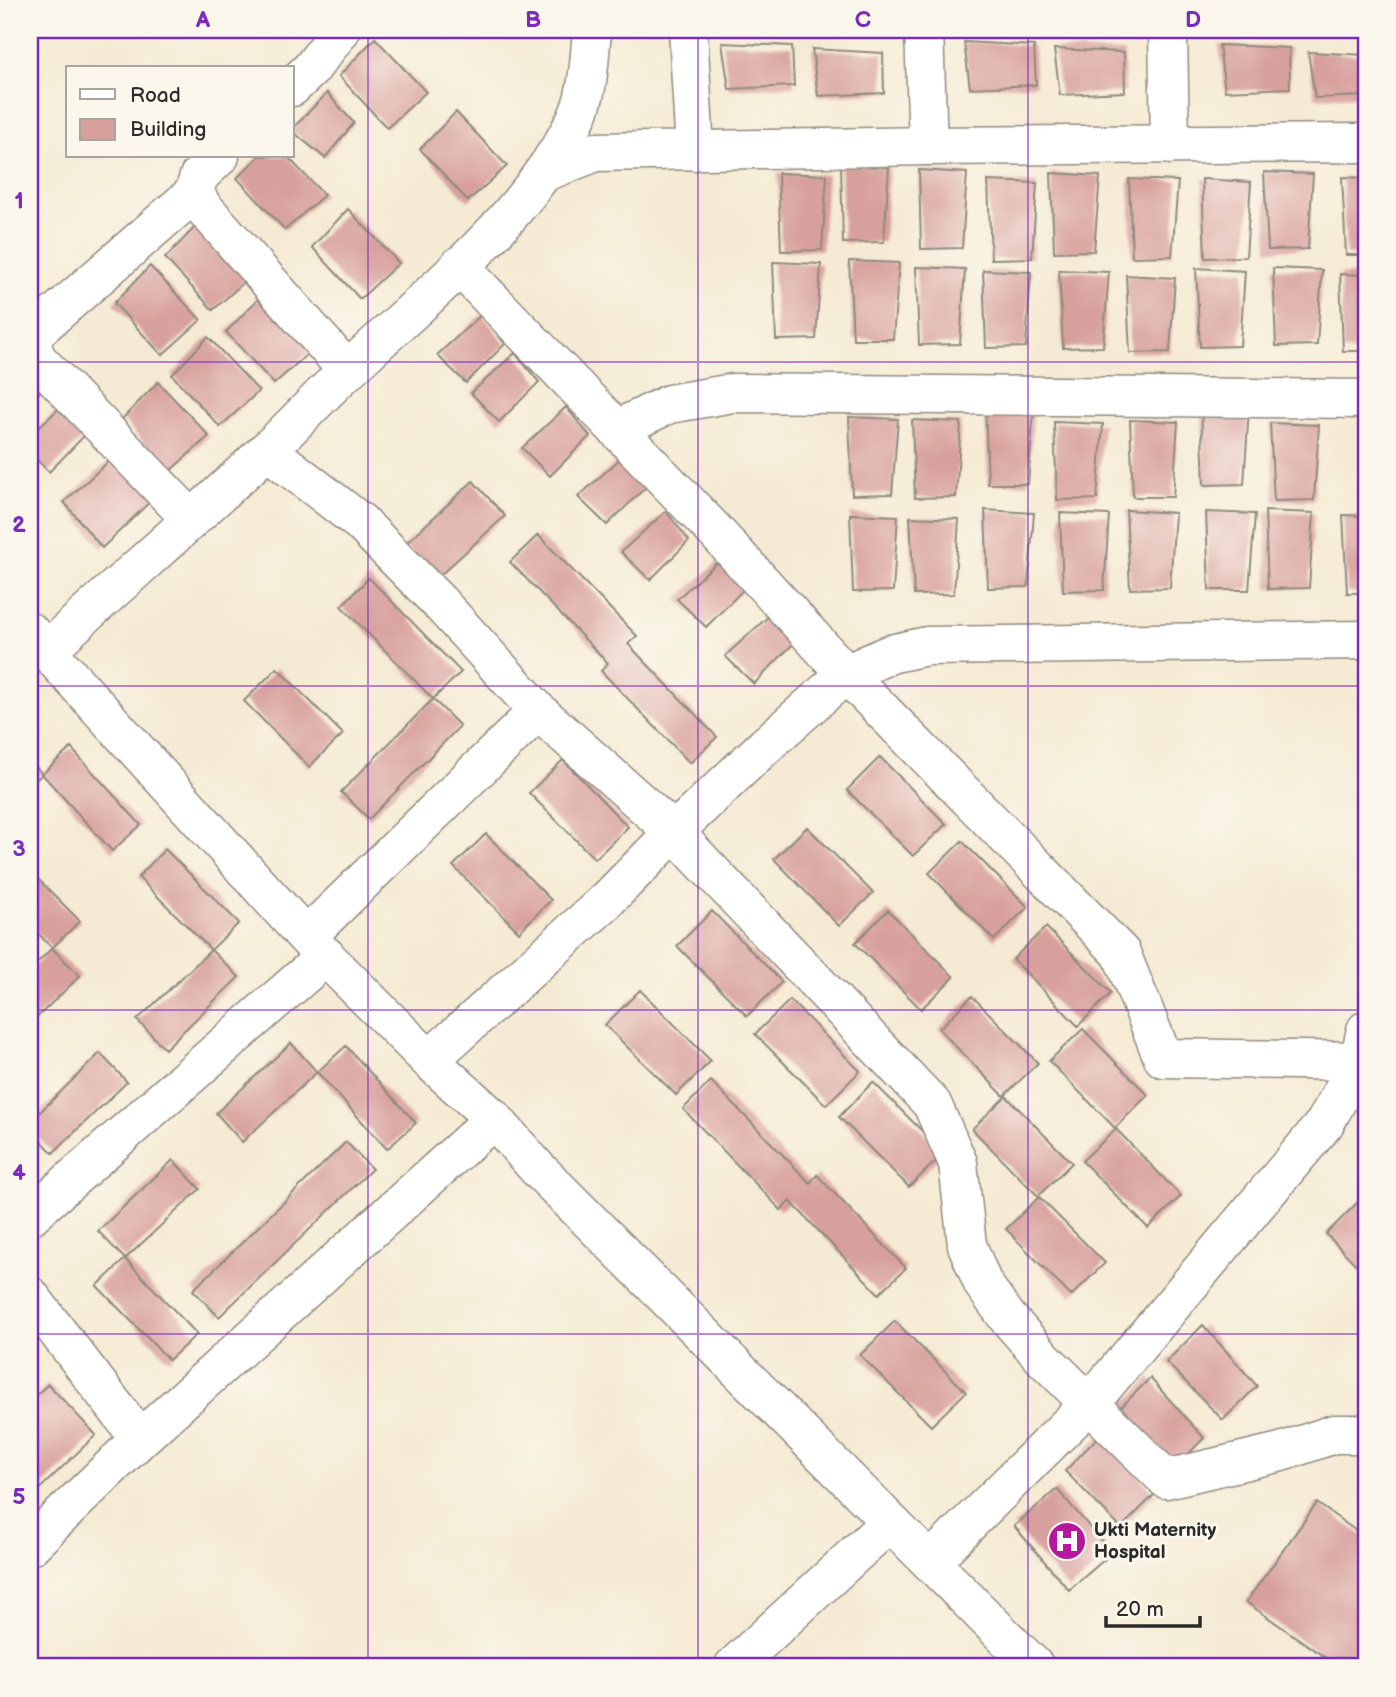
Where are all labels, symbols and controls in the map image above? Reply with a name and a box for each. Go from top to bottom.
text: A [195,6,211,34]
text: B [525,6,541,34]
text: C [855,6,871,34]
text: D [1185,6,1201,34]
legend [66,66,294,158]
text: Road [130,83,181,108]
text: Building [130,117,206,142]
text: 1 [14,187,24,215]
text: 2 [12,511,26,539]
text: 3 [12,835,26,863]
text: 4 [12,1159,26,1187]
text: 5 [12,1483,26,1511]
place label: Ukti Maternity Hospital [1094,1519,1216,1564]
hospital icon: Ukti Maternity Hospital [1046,1520,1088,1562]
scale bar [1106,1585,1200,1629]
text: 20 m [1116,1597,1164,1622]

